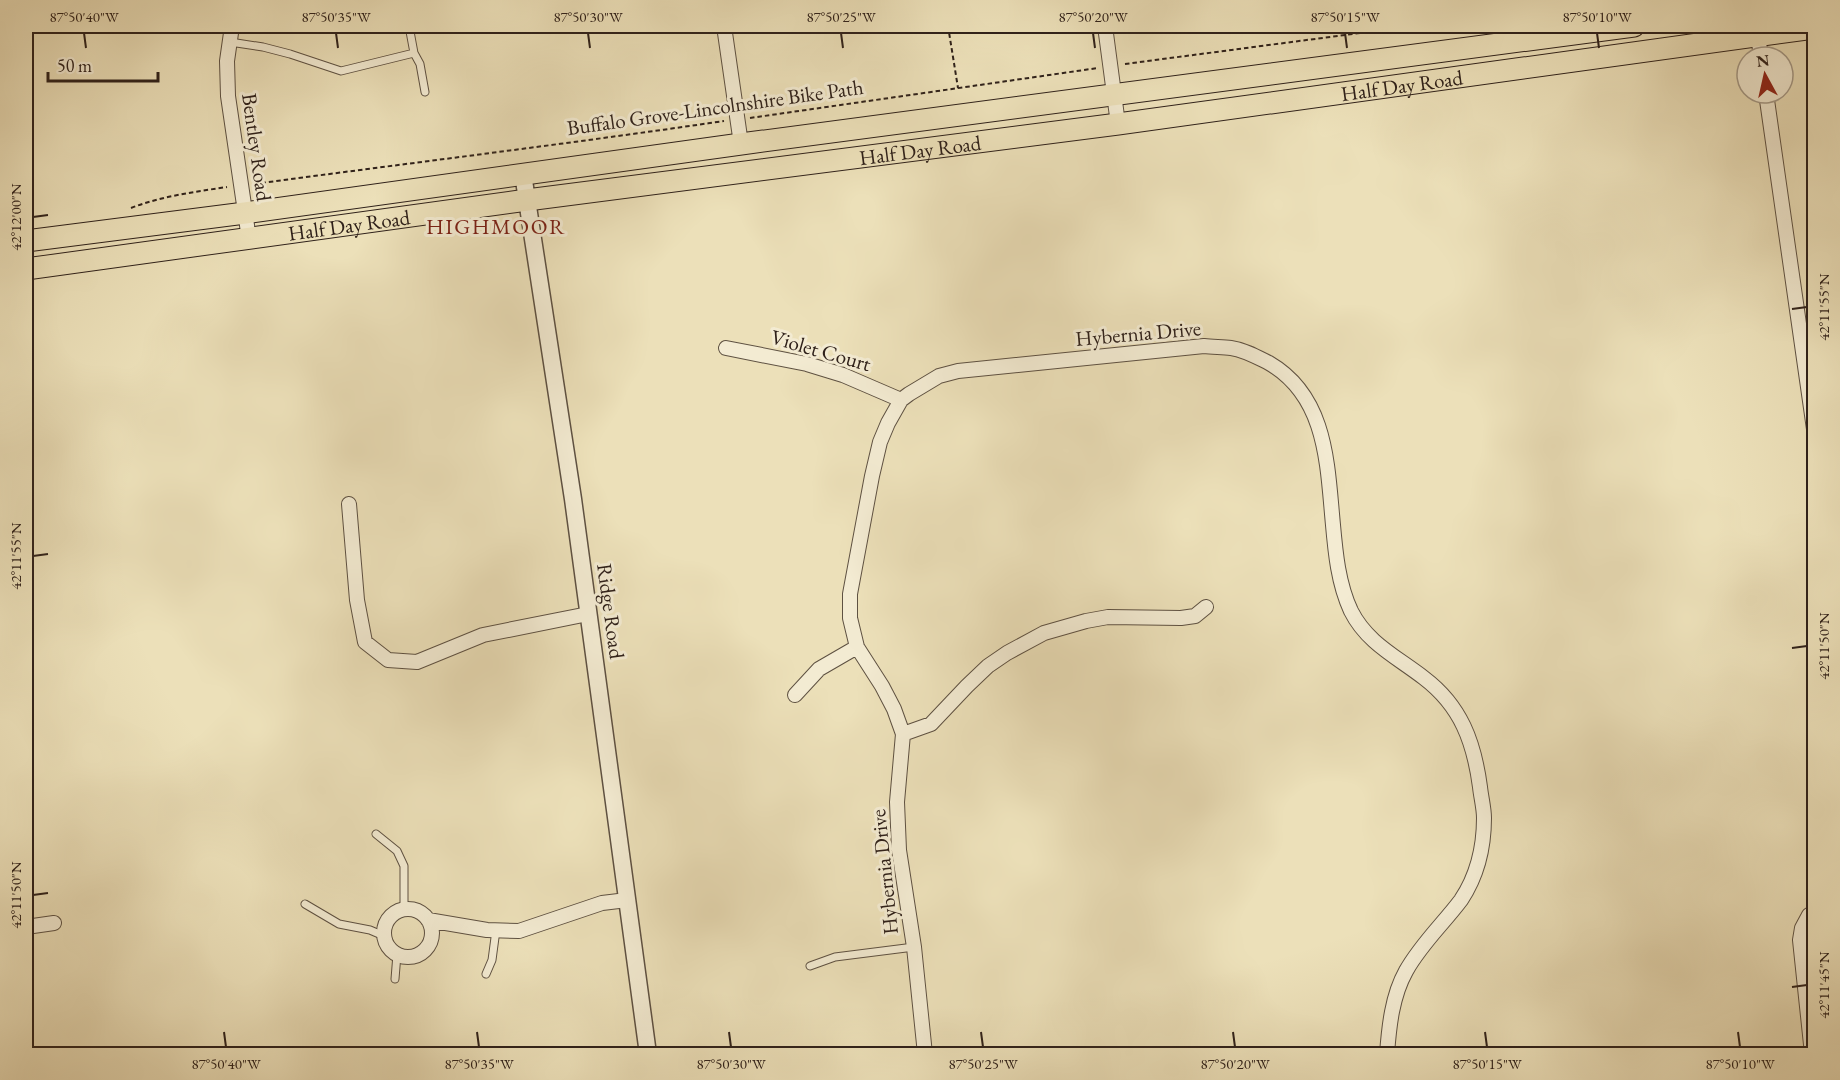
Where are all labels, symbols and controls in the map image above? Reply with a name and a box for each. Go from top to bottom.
text: 87°50'40"W [49,7,119,26]
text: 87°50'35"W [301,7,371,26]
text: 87°50'30"W [553,7,623,26]
text: 87°50'25"W [806,7,876,26]
text: 87°50'20"W [1058,7,1128,26]
text: 87°50'15"W [1310,7,1380,26]
text: 87°50'10"W [1562,7,1632,26]
scale bar [48,45,158,83]
north arrow [1735,45,1795,105]
text: N [1755,49,1771,72]
text: 50 m [57,54,92,77]
street label: Half Day Road [1339,63,1465,107]
street label: Buffalo Grove-Lincolnshire Bike Path [565,73,865,141]
street label: Bentley Road [236,91,278,203]
street label: Half Day Road [857,128,983,171]
text: 42°12'00"N [6,183,25,251]
street label: Half Day Road [286,203,412,246]
district label: HIGHMOOR [426,212,566,241]
text: 42°11'55"N [1814,273,1833,341]
street label: Hybernia Drive [1074,314,1202,352]
street label: Violet Court [768,323,875,377]
text: 42°11'55"N [6,522,25,590]
street label: Ridge Road [591,561,631,661]
text: 42°11'50"N [1814,612,1833,680]
street label: Hybernia Drive [864,808,904,936]
text: 42°11'50"N [6,861,25,929]
text: 42°11'45"N [1814,951,1833,1019]
text: 87°50'40"W [191,1054,261,1073]
text: 87°50'35"W [444,1054,514,1073]
text: 87°50'30"W [696,1054,766,1073]
text: 87°50'25"W [948,1054,1018,1073]
text: 87°50'20"W [1200,1054,1270,1073]
text: 87°50'15"W [1452,1054,1522,1073]
text: 87°50'10"W [1705,1054,1775,1073]

